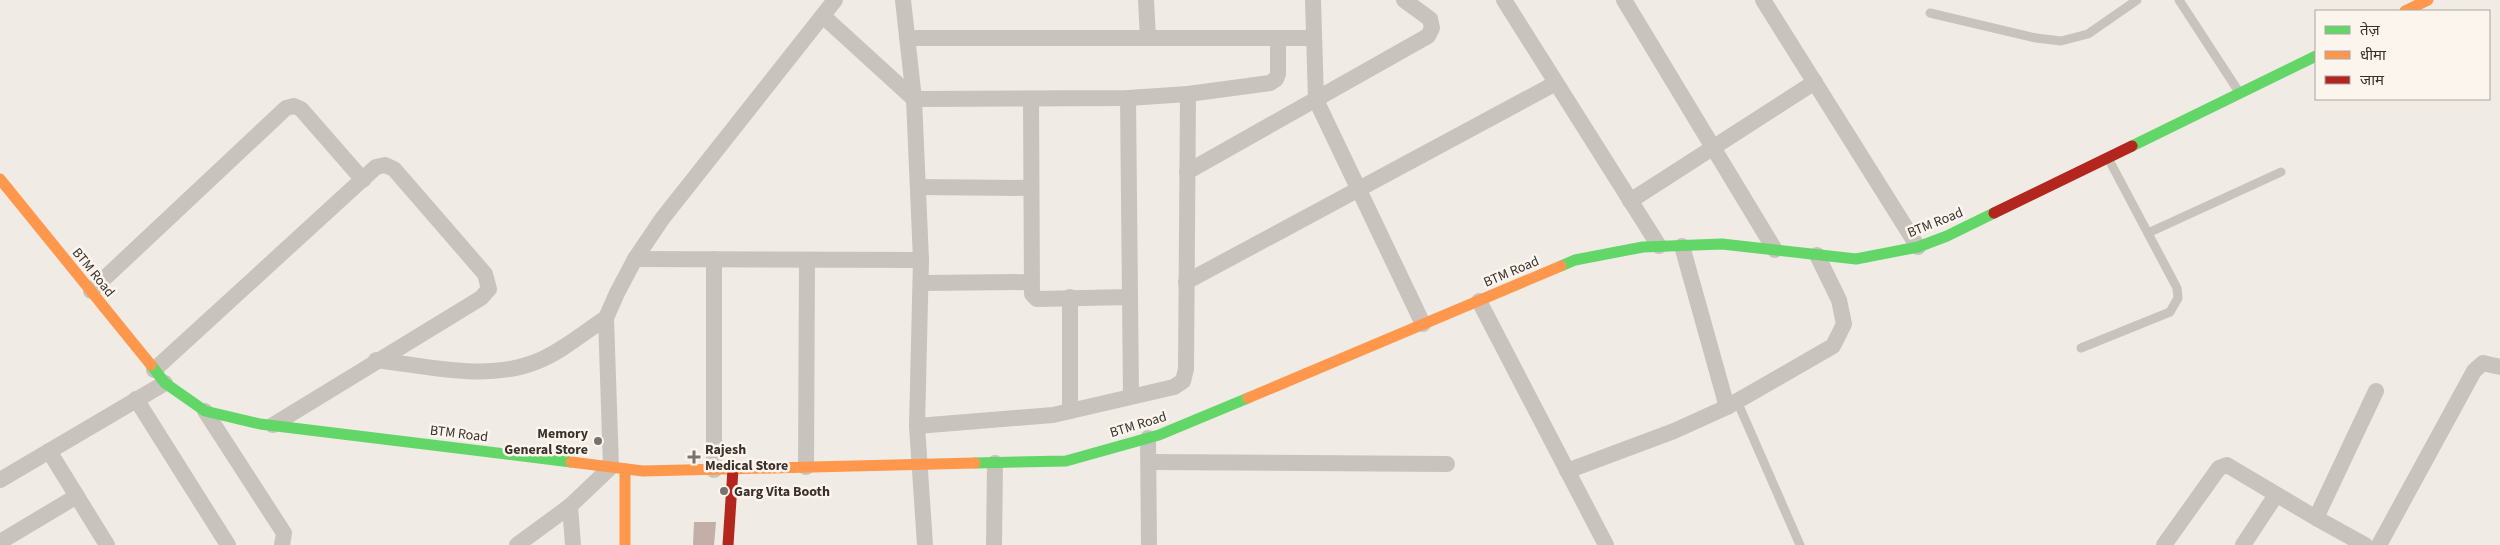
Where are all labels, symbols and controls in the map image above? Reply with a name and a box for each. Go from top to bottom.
legend [2315,10,2490,100]
text: तेज़ [2360,20,2381,41]
text: धीमा [2360,45,2387,66]
text: जाम [2360,70,2385,91]
street label: BTM Road [1905,203,1966,243]
street label: BTM Road [67,244,119,302]
street label: BTM Road [1481,251,1542,293]
street label: BTM Road [1107,407,1169,443]
street label: BTM Road [429,421,489,447]
place label: Memory General Store [504,424,589,460]
marker: Memory General Store [592,435,604,447]
place label: Rajesh Medical Store [705,440,788,476]
marker: Rajesh Medical Store [687,450,701,464]
place label: Garg Vita Booth [734,482,830,502]
marker: Garg Vita Booth [718,485,730,497]

